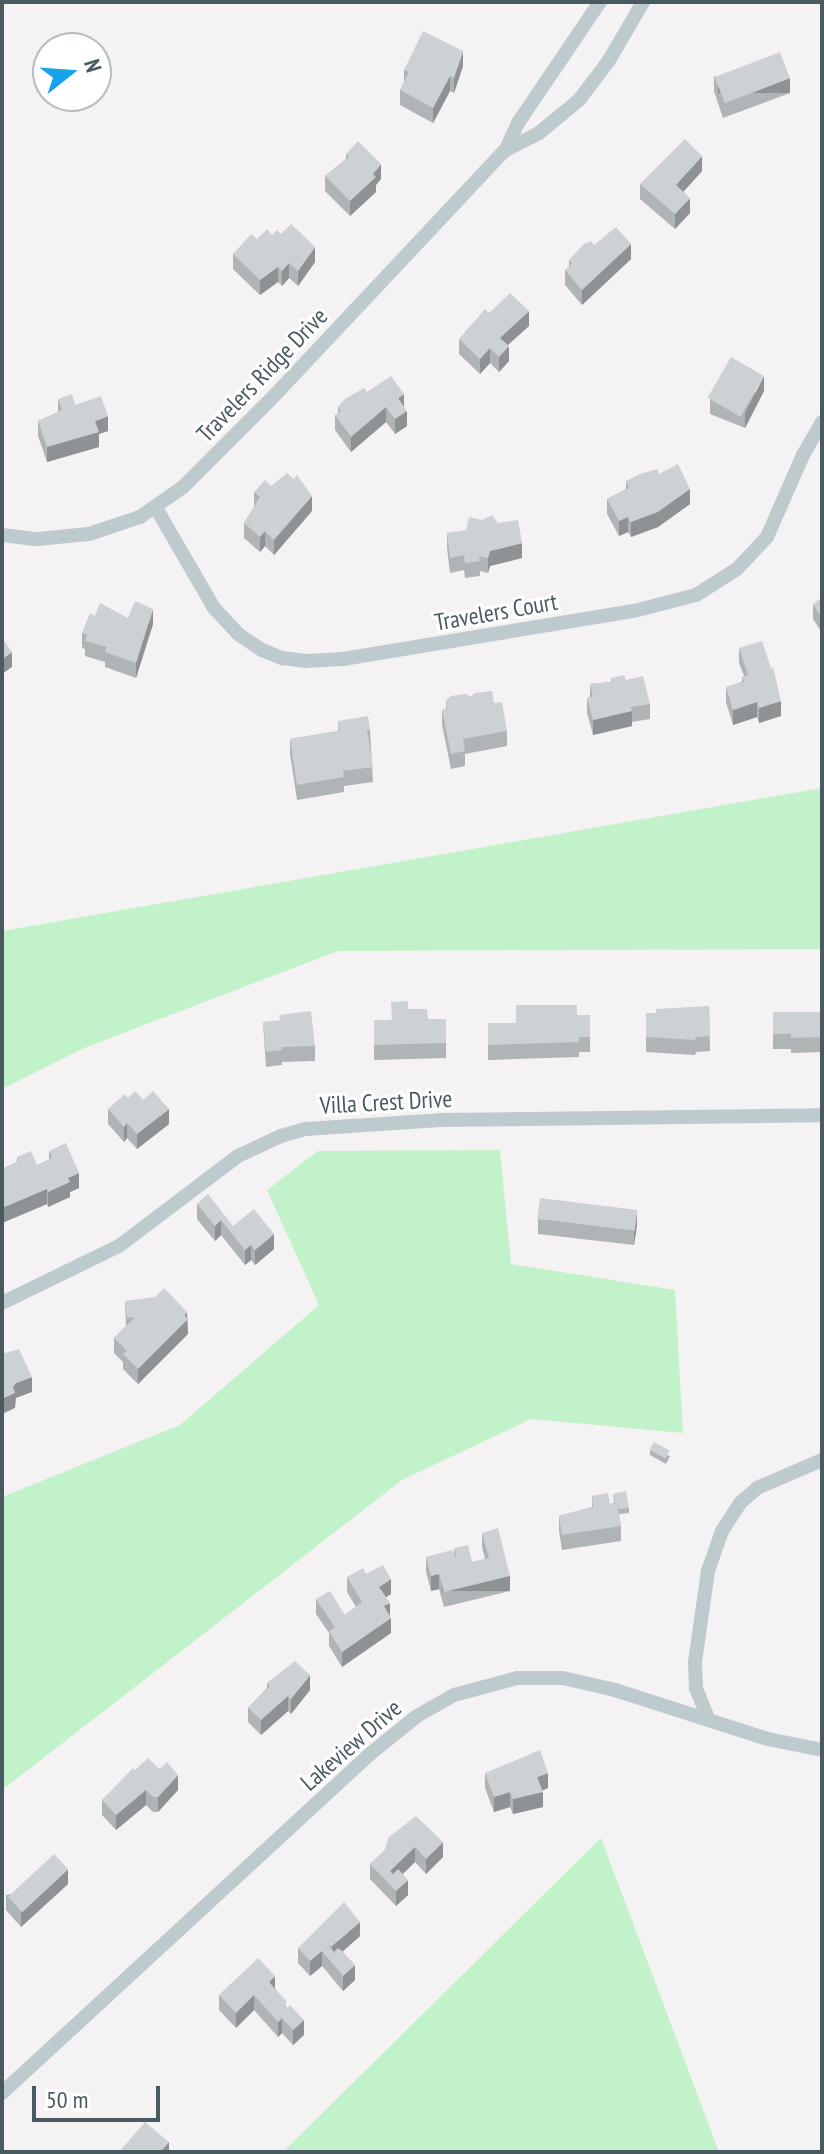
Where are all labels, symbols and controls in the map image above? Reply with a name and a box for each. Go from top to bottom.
north arrow [32,32,112,112]
text: N [78,56,108,75]
street label: Travelers Ridge Drive [191,302,333,448]
street label: Travelers Court [432,587,560,637]
street label: Villa Crest Drive [319,1084,453,1120]
street label: Lakeview Drive [294,1693,408,1797]
scale bar [36,2070,164,2120]
text: 50 m [46,2084,88,2115]

